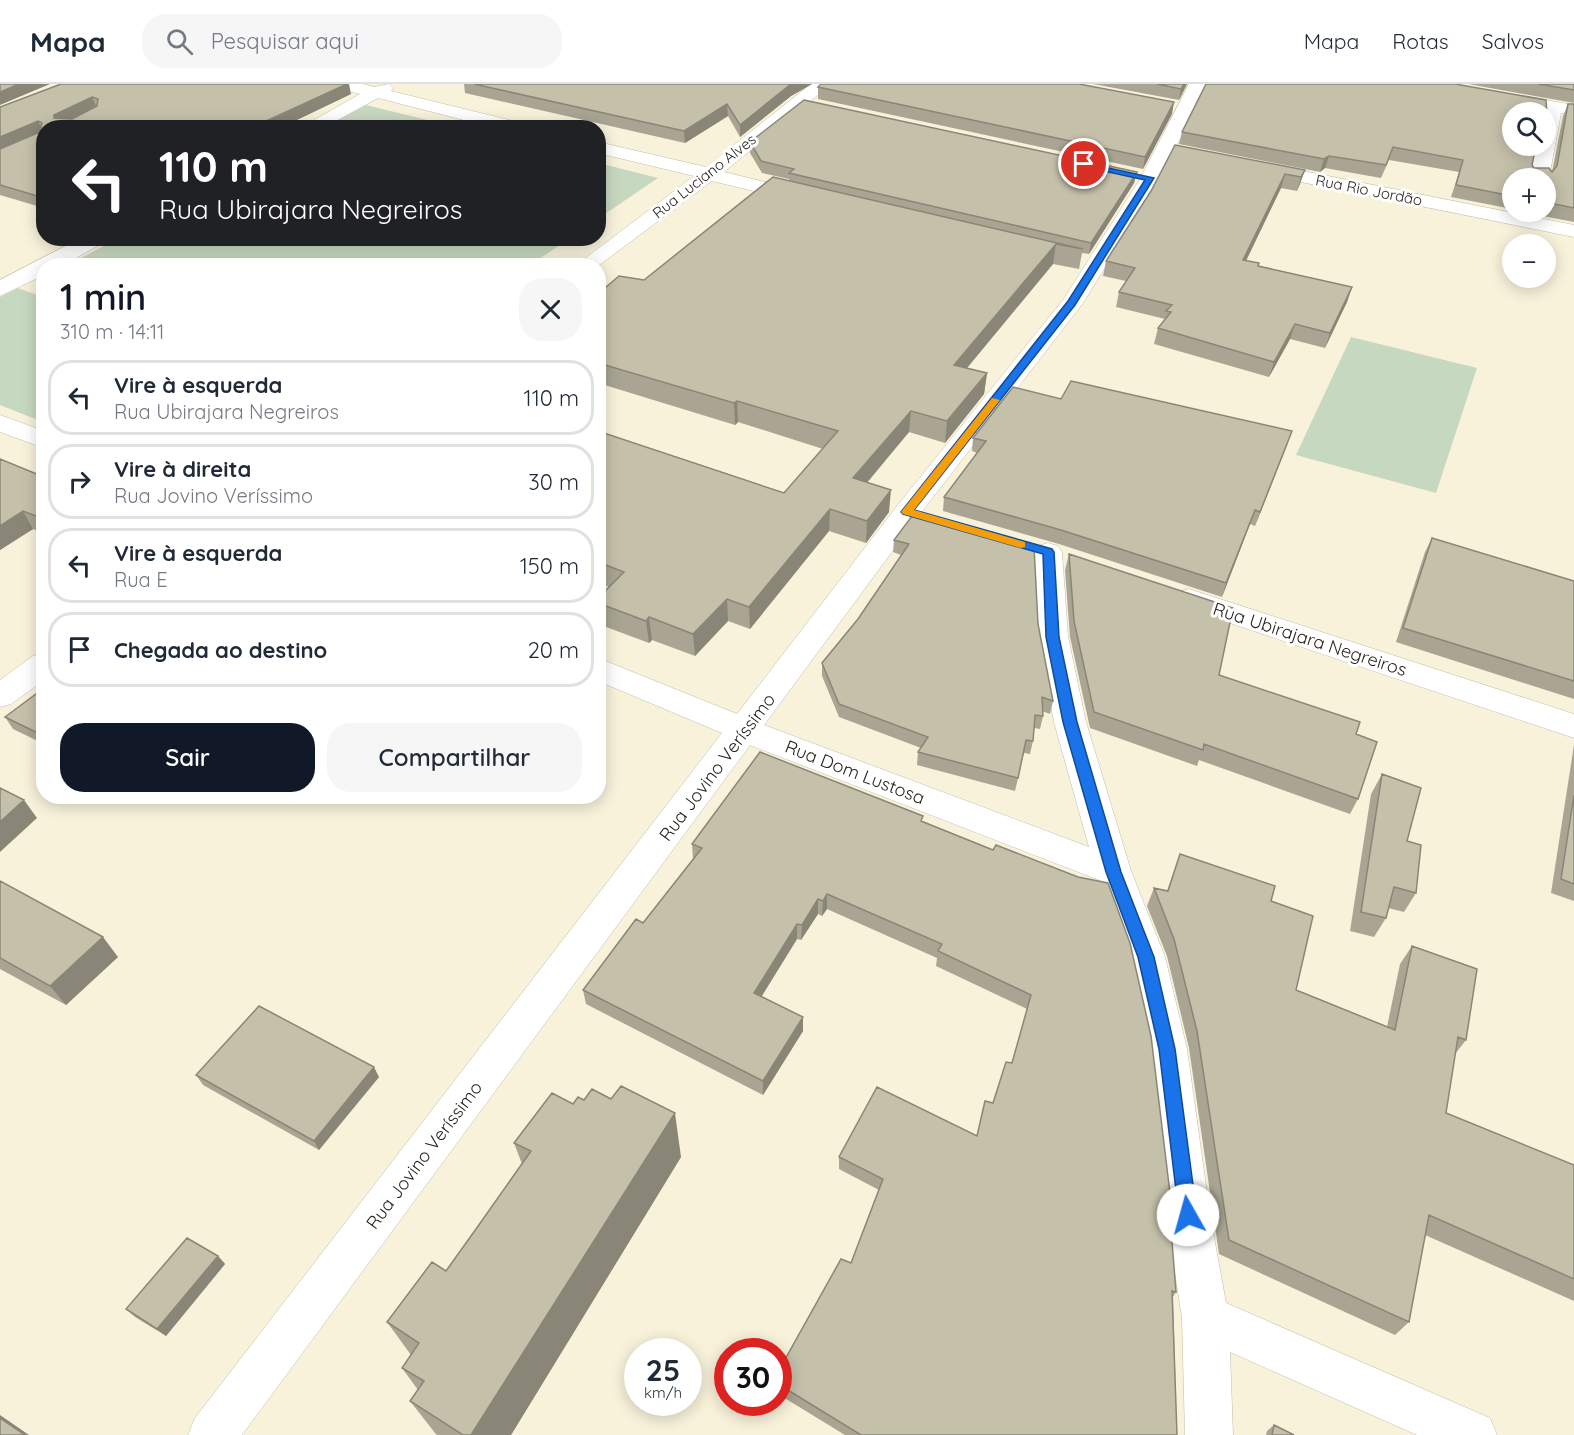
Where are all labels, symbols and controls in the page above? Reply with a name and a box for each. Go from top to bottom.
search box [142,14,562,68]
text: Mapa [30,24,106,59]
icon: search [163,25,196,58]
text: Pesquisar aqui [211,27,359,55]
text: Mapa [1304,28,1359,54]
text: Rotas [1392,28,1449,54]
text: Salvos [1482,28,1544,54]
map controls [1502,102,1556,288]
button: search [1502,102,1556,156]
street label: Rua Luciano Alves [648,130,760,222]
pin [1058,138,1109,189]
text: 110 m [159,140,268,193]
icon: left [60,144,138,222]
icon: arrive [1067,147,1100,180]
button: + [1502,168,1556,222]
street label: Rua Rio Jordão [1314,170,1424,210]
text: Rua Ubirajara Negreiros [159,192,462,226]
button: − [1502,234,1556,288]
text: 1 min [60,274,146,319]
button: close [519,278,582,341]
text: 310 m · 14:11 [60,319,164,344]
text: Vire à esquerda [114,371,282,399]
icon: left [63,381,96,414]
text: 110 m [524,384,579,412]
text: Rua Ubirajara Negreiros [114,399,339,424]
text: Vire à direita [114,455,251,483]
icon: right [63,465,96,498]
text: 30 m [528,468,579,496]
text: Rua Jovino Veríssimo [114,483,313,508]
text: Vire à esquerda [114,539,282,567]
icon: left [63,549,96,582]
text: 150 m [520,552,579,580]
text: Rua E [114,567,168,592]
street label: Rua Ubirajara Negreiros [1210,597,1410,681]
icon: arrive [63,633,96,666]
text: Chegada ao destino [114,636,327,664]
text: 20 m [528,636,579,664]
street label: Rua Jovino Veríssimo [654,689,780,845]
button: Sair [60,723,315,792]
button: Compartilhar [327,723,582,792]
street label: Rua Dom Lustosa [782,735,928,809]
street label: Rua Jovino Veríssimo [361,1077,487,1233]
position arrow [1156,1183,1220,1247]
speed limit sign: 30 [714,1338,792,1416]
text: 25 [646,1351,680,1389]
text: km/h [644,1383,682,1402]

